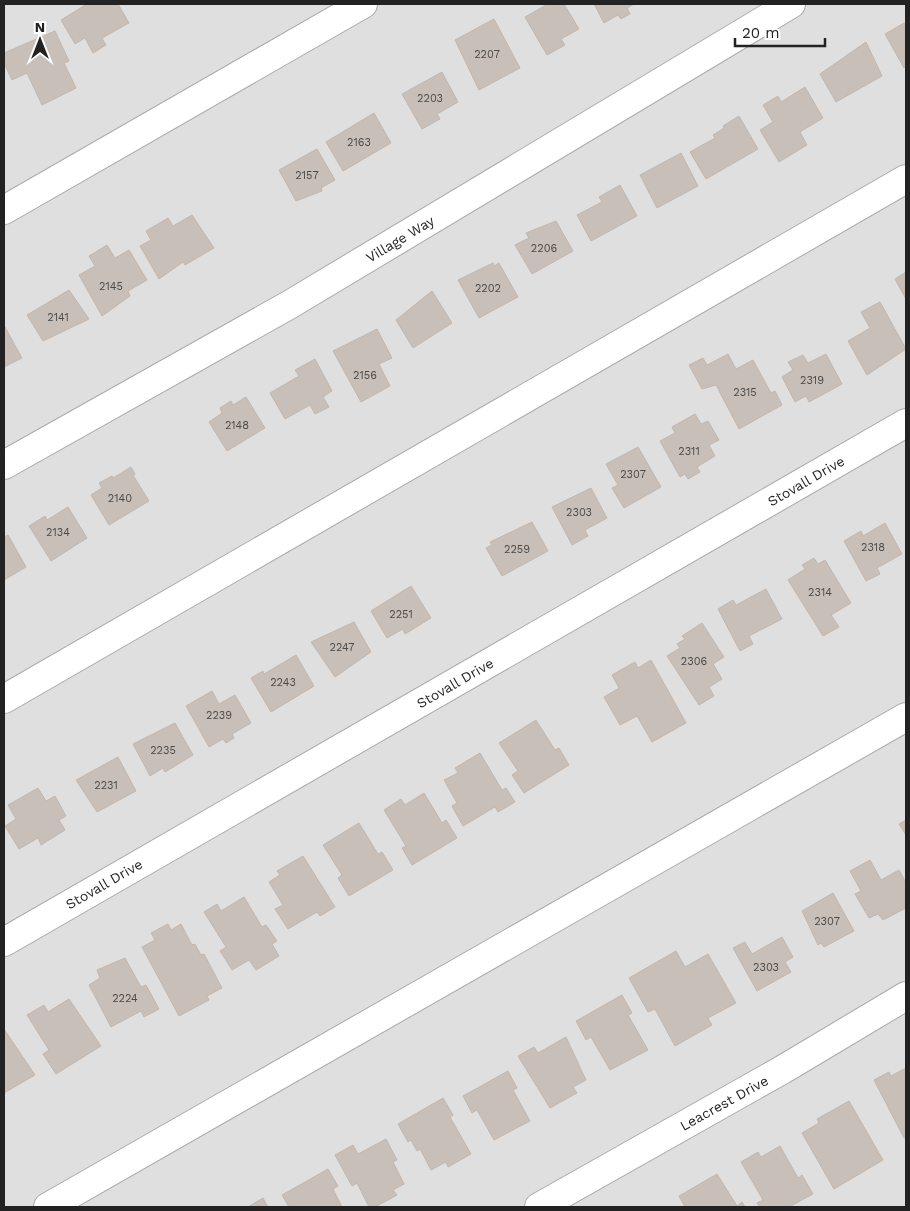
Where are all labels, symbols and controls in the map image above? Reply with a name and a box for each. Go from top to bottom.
north arrow [15,15,65,65]
scale bar [735,15,825,47]
text: N [35,19,45,35]
text: 20 m [742,24,780,42]
house number: 2207 [474,48,500,61]
house number: 2203 [417,92,443,105]
house number: 2163 [347,136,371,149]
house number: 2157 [295,169,319,182]
street label: Village Way [363,212,438,266]
house number: 2206 [531,242,557,255]
house number: 2145 [99,280,123,293]
house number: 2202 [475,282,501,295]
house number: 2141 [47,311,69,324]
house number: 2156 [353,369,377,382]
house number: 2319 [800,374,824,387]
house number: 2315 [733,386,757,399]
house number: 2148 [225,419,249,432]
house number: 2311 [678,445,700,458]
street label: Stovall Drive [765,453,847,509]
house number: 2307 [620,468,646,481]
house number: 2140 [108,492,132,505]
house number: 2303 [566,506,592,519]
house number: 2134 [46,526,70,539]
house number: 2318 [861,541,885,554]
house number: 2259 [504,543,530,556]
house number: 2314 [808,586,832,599]
house number: 2251 [389,608,413,621]
house number: 2247 [330,641,354,654]
street label: Stovall Drive [414,655,496,711]
house number: 2306 [681,655,707,668]
house number: 2243 [270,676,296,689]
house number: 2239 [206,709,232,722]
house number: 2235 [150,744,176,757]
house number: 2231 [94,779,118,792]
street label: Stovall Drive [63,856,145,912]
house number: 2307 [814,915,840,928]
house number: 2303 [753,961,779,974]
house number: 2224 [112,992,138,1005]
street label: Leacrest Drive [677,1072,771,1134]

